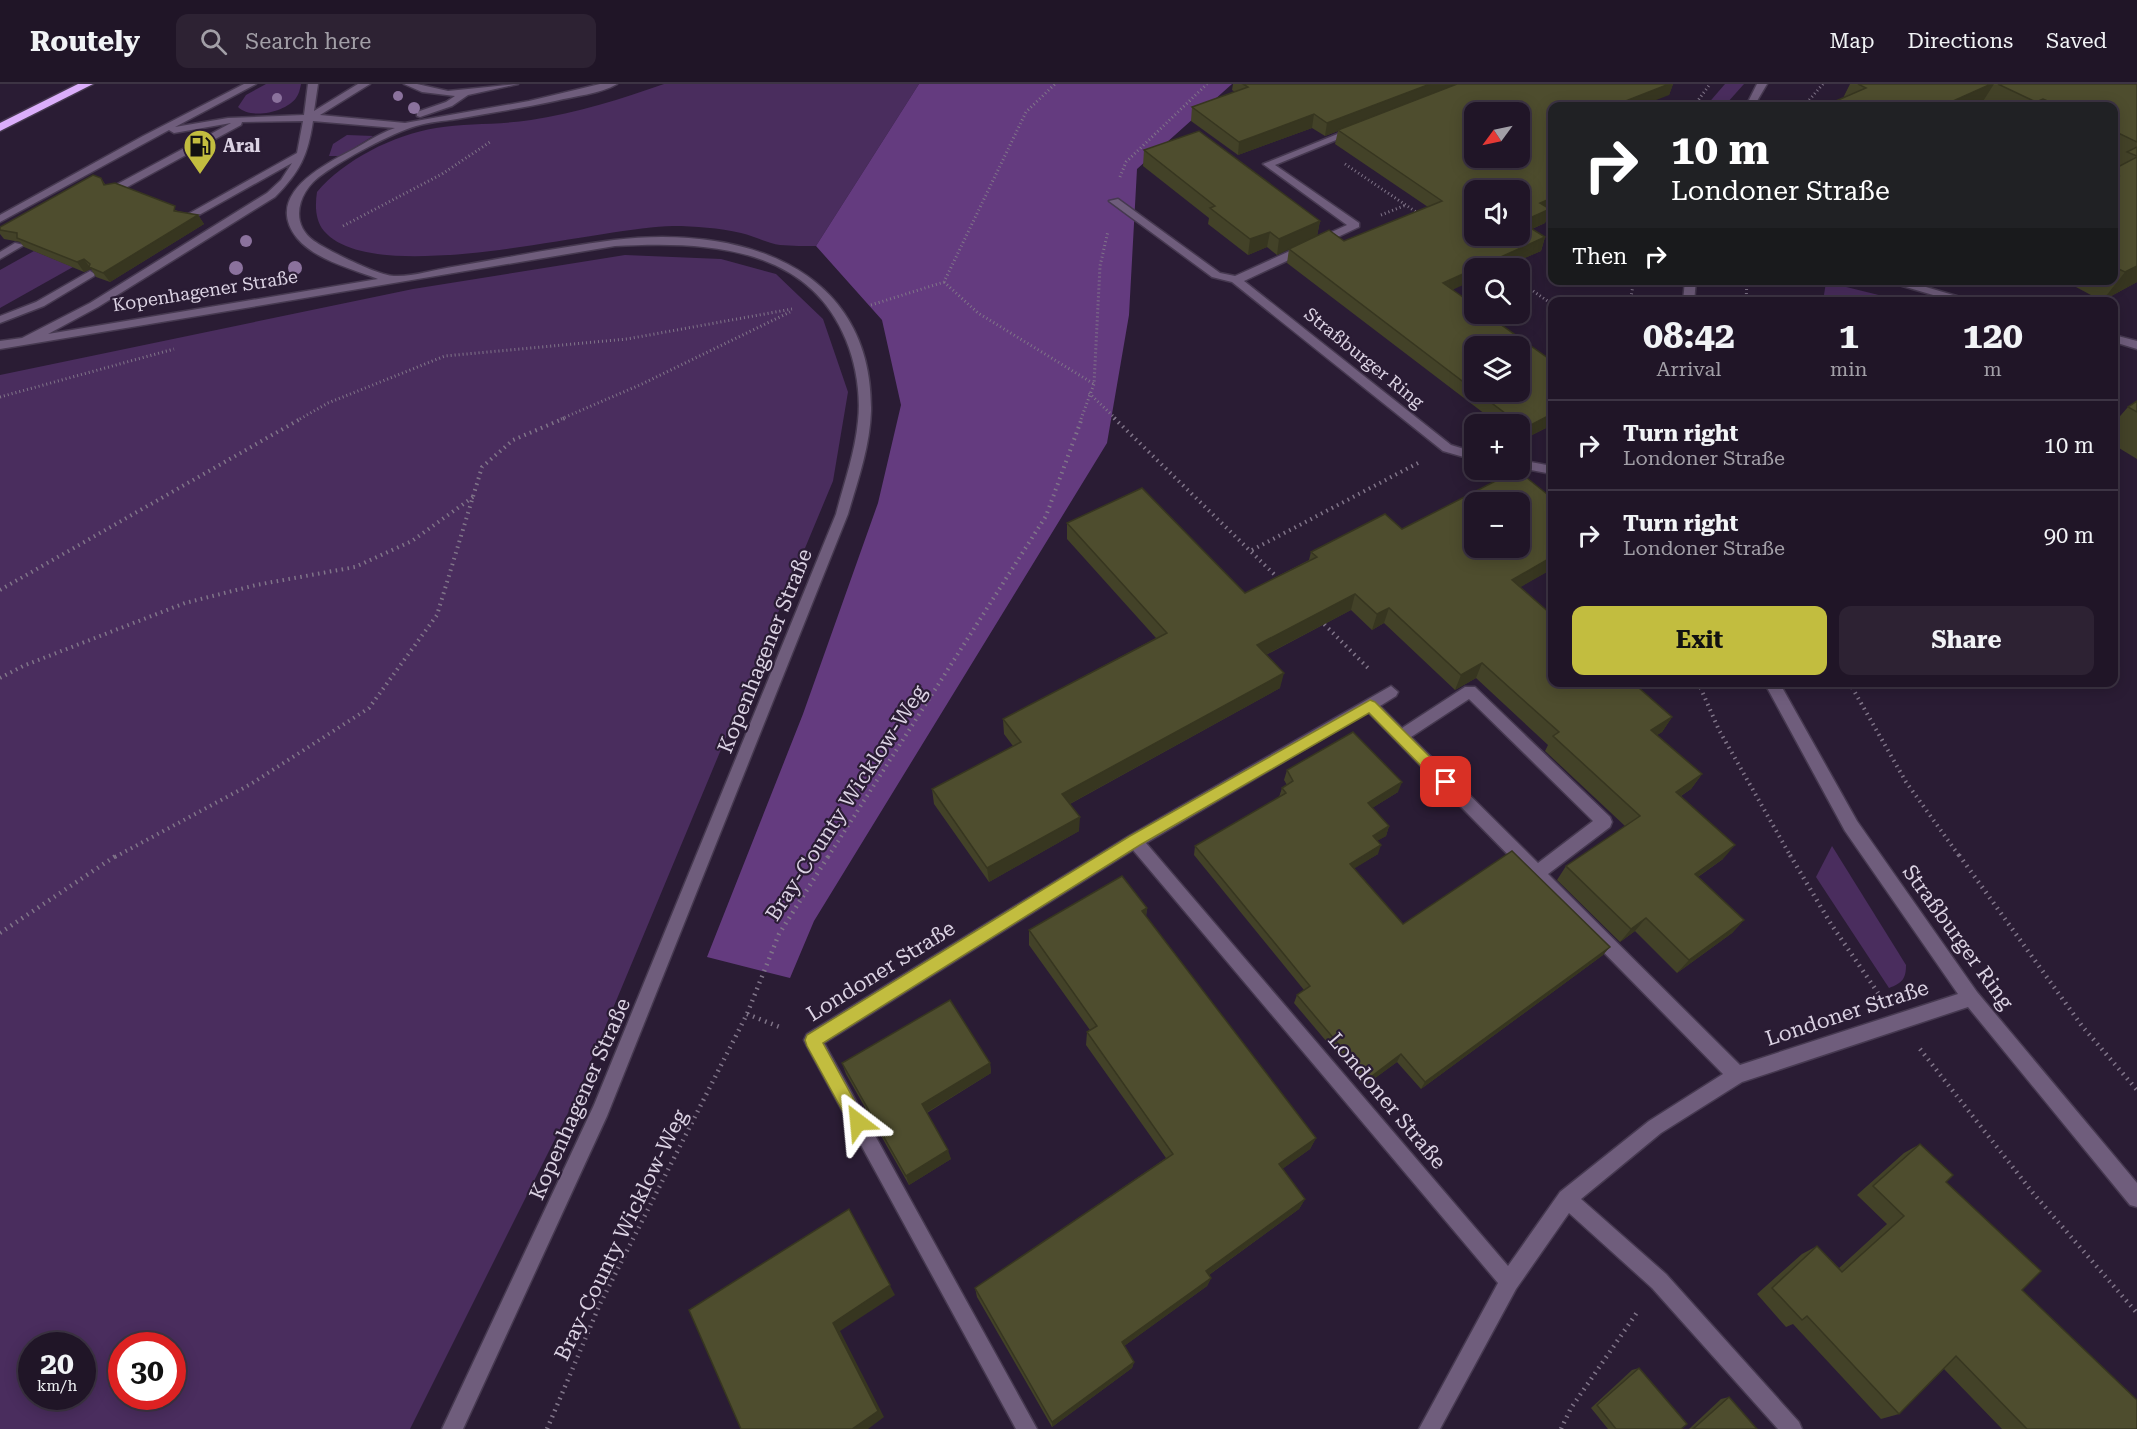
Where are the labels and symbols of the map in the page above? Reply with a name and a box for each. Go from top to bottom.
north arrow [1464,102,1530,168]
fuel station icon: Aral [182,128,218,175]
place label: Aral [223,135,261,156]
street label: Kopenhagener Straße [111,265,299,316]
street label: Straßburger Ring [1300,303,1429,413]
street label: Kopenhagener Straße [713,545,817,757]
street label: Bray-County Wicklow-Weg [761,681,931,925]
pin [1420,756,1471,807]
street label: Straßburger Ring [1898,860,2018,1014]
street label: Londoner Straße [802,916,960,1026]
street label: Londoner Straße [1762,975,1932,1051]
street label: Kopenhagener Straße [525,994,635,1204]
street label: Londoner Straße [1323,1028,1451,1174]
position arrow [826,1090,890,1154]
street label: Bray-County Wicklow-Weg [550,1106,692,1364]
speed limit sign: 30 [108,1332,186,1410]

